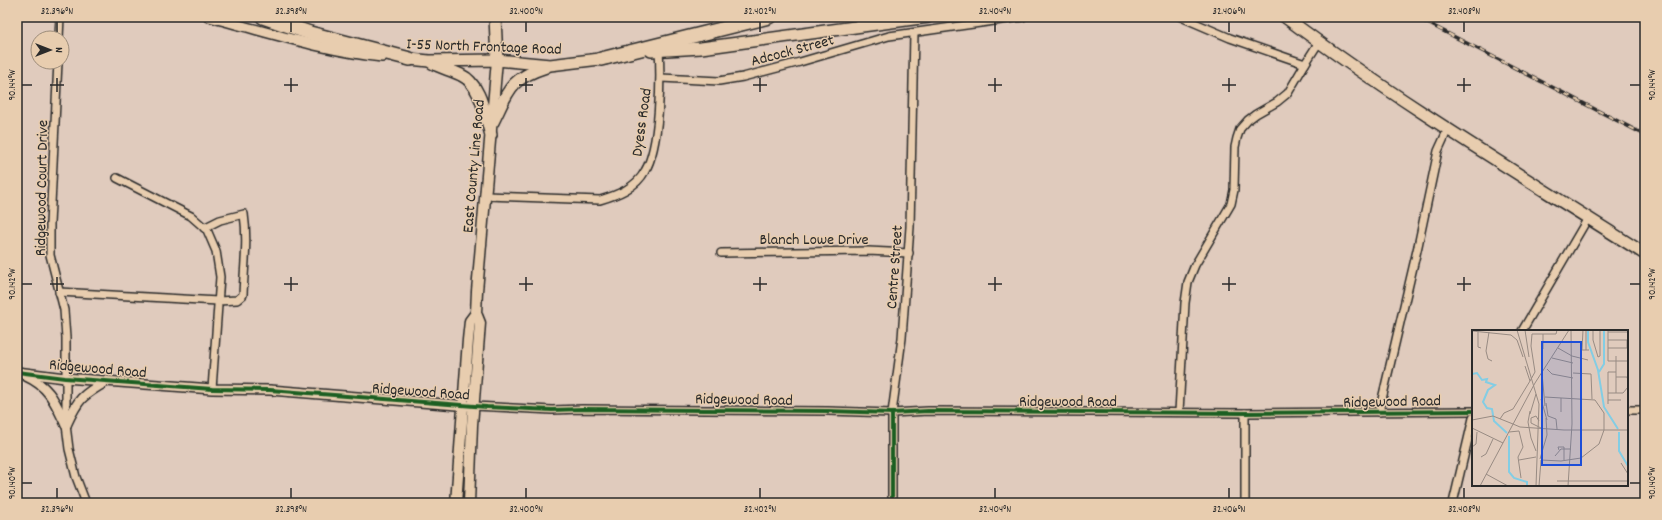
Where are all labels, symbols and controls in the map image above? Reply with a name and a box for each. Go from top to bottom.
text: 32.396°N [41,5,73,19]
text: 32.398°N [275,5,307,19]
text: 32.400°N [509,5,543,19]
text: 32.402°N [744,5,776,19]
text: 32.404°N [979,5,1011,19]
text: 32.406°N [1212,5,1246,19]
text: 32.408°N [1448,5,1480,19]
street label: Adcock Street [748,29,837,74]
north arrow [30,30,70,70]
street label: I-55 North Frontage Road [406,33,562,62]
text: N [50,47,66,53]
text: 90.144°W [6,69,20,101]
text: 90.144°W [1646,69,1660,101]
street label: Dyess Road [626,87,659,158]
street label: East County Line Road [457,99,492,234]
street label: Ridgewood Court Drive [30,120,55,256]
street label: Centre Street [881,225,910,310]
street label: Blanch Lowe Drive [759,229,869,252]
text: 90.142°W [6,268,20,300]
text: 90.142°W [1646,268,1660,300]
inset map [1472,330,1628,486]
street label: Ridgewood Road [48,354,148,385]
street label: Ridgewood Road [371,378,470,407]
street label: Ridgewood Road [695,388,793,413]
street label: Ridgewood Road [1343,390,1441,415]
street label: Ridgewood Road [1019,391,1117,414]
text: 90.140°W [6,467,20,499]
text: 90.140°W [1646,467,1660,499]
text: 32.396°N [41,503,73,517]
text: 32.398°N [275,503,307,517]
text: 32.400°N [509,503,543,517]
text: 32.402°N [744,503,776,517]
text: 32.404°N [979,503,1011,517]
text: 32.406°N [1212,503,1246,517]
text: 32.408°N [1448,503,1480,517]

